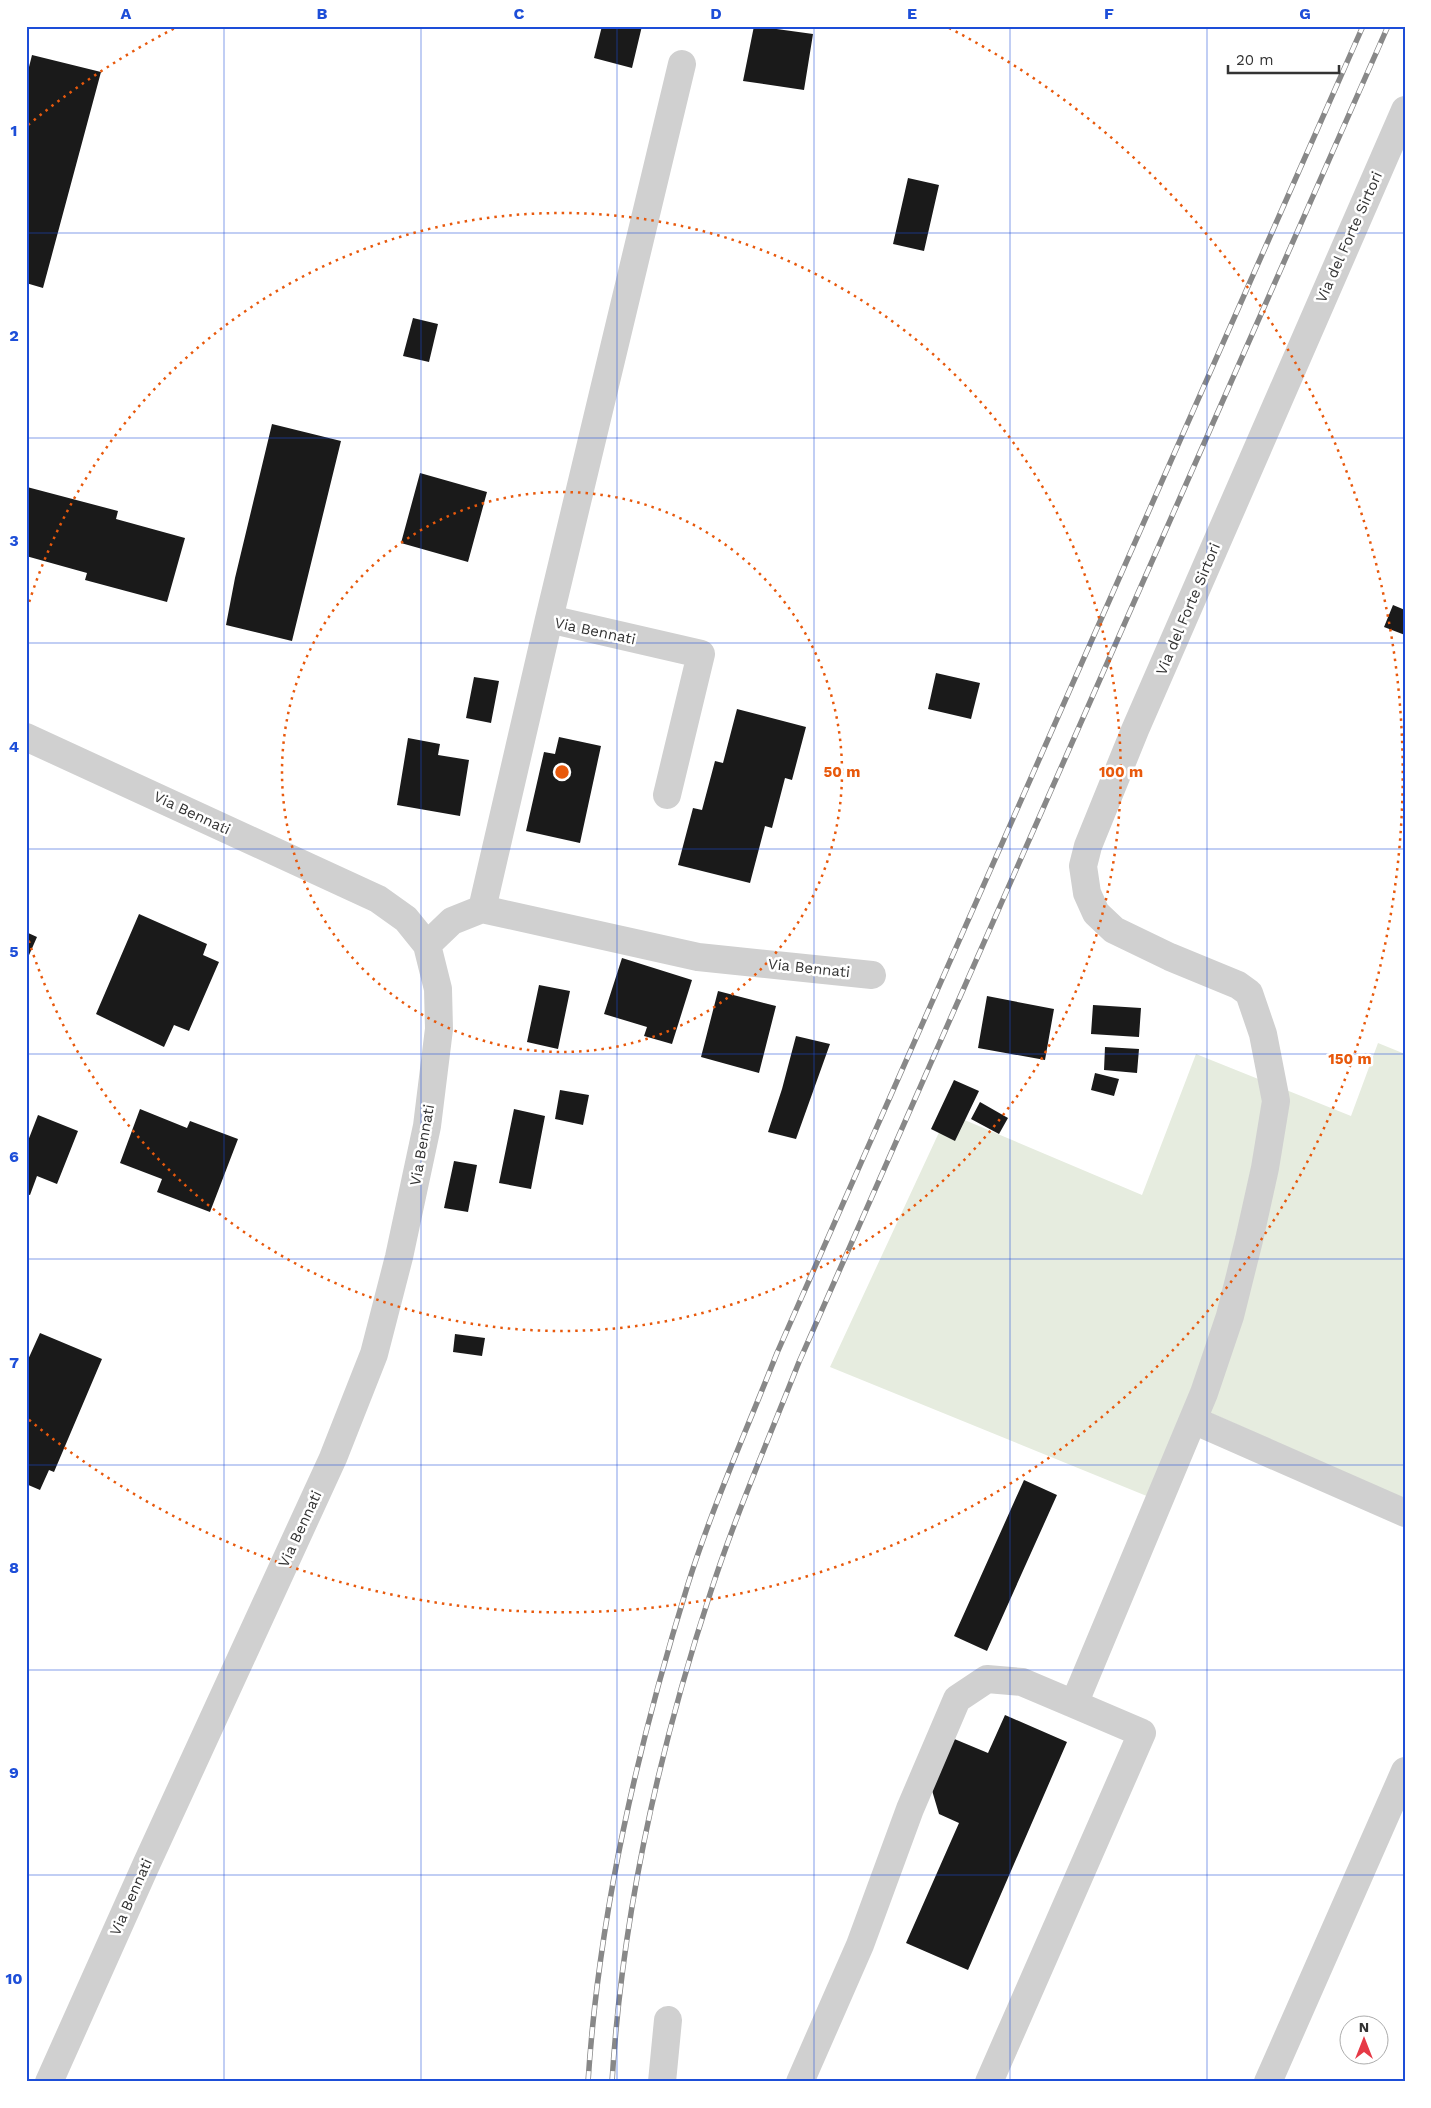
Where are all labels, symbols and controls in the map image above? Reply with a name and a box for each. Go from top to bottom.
text: A [121,4,132,23]
text: B [317,4,328,23]
text: C [514,4,525,23]
text: D [710,4,722,23]
text: E [907,4,917,23]
text: F [1104,4,1114,23]
text: G [1299,4,1311,23]
scale bar [1228,42,1340,74]
text: 20 m [1236,51,1274,69]
text: 1 [11,121,17,140]
street label: Via del Forte Sirtori [1312,169,1386,305]
text: 2 [9,326,19,345]
text: 3 [9,531,19,550]
street label: Via del Forte Sirtori [1152,540,1224,678]
street label: Via Bennati [553,614,637,648]
text: 4 [9,737,19,756]
centre of rings [553,763,571,781]
text: 50 m [824,763,860,781]
text: 100 m [1099,763,1143,781]
street label: Via Bennati [151,787,233,839]
text: 5 [9,942,19,961]
street label: Via Bennati [767,955,851,981]
text: 150 m [1328,1050,1372,1068]
street label: Via Bennati [406,1103,438,1187]
text: 6 [9,1147,19,1166]
text: 7 [9,1353,19,1372]
street label: Via Bennati [274,1488,326,1570]
text: 8 [9,1558,19,1577]
text: 9 [9,1763,19,1782]
street label: Via Bennati [106,1856,156,1938]
text: 10 [5,1969,23,1988]
north arrow [1338,2016,1388,2066]
text: N [1359,2019,1369,2035]

